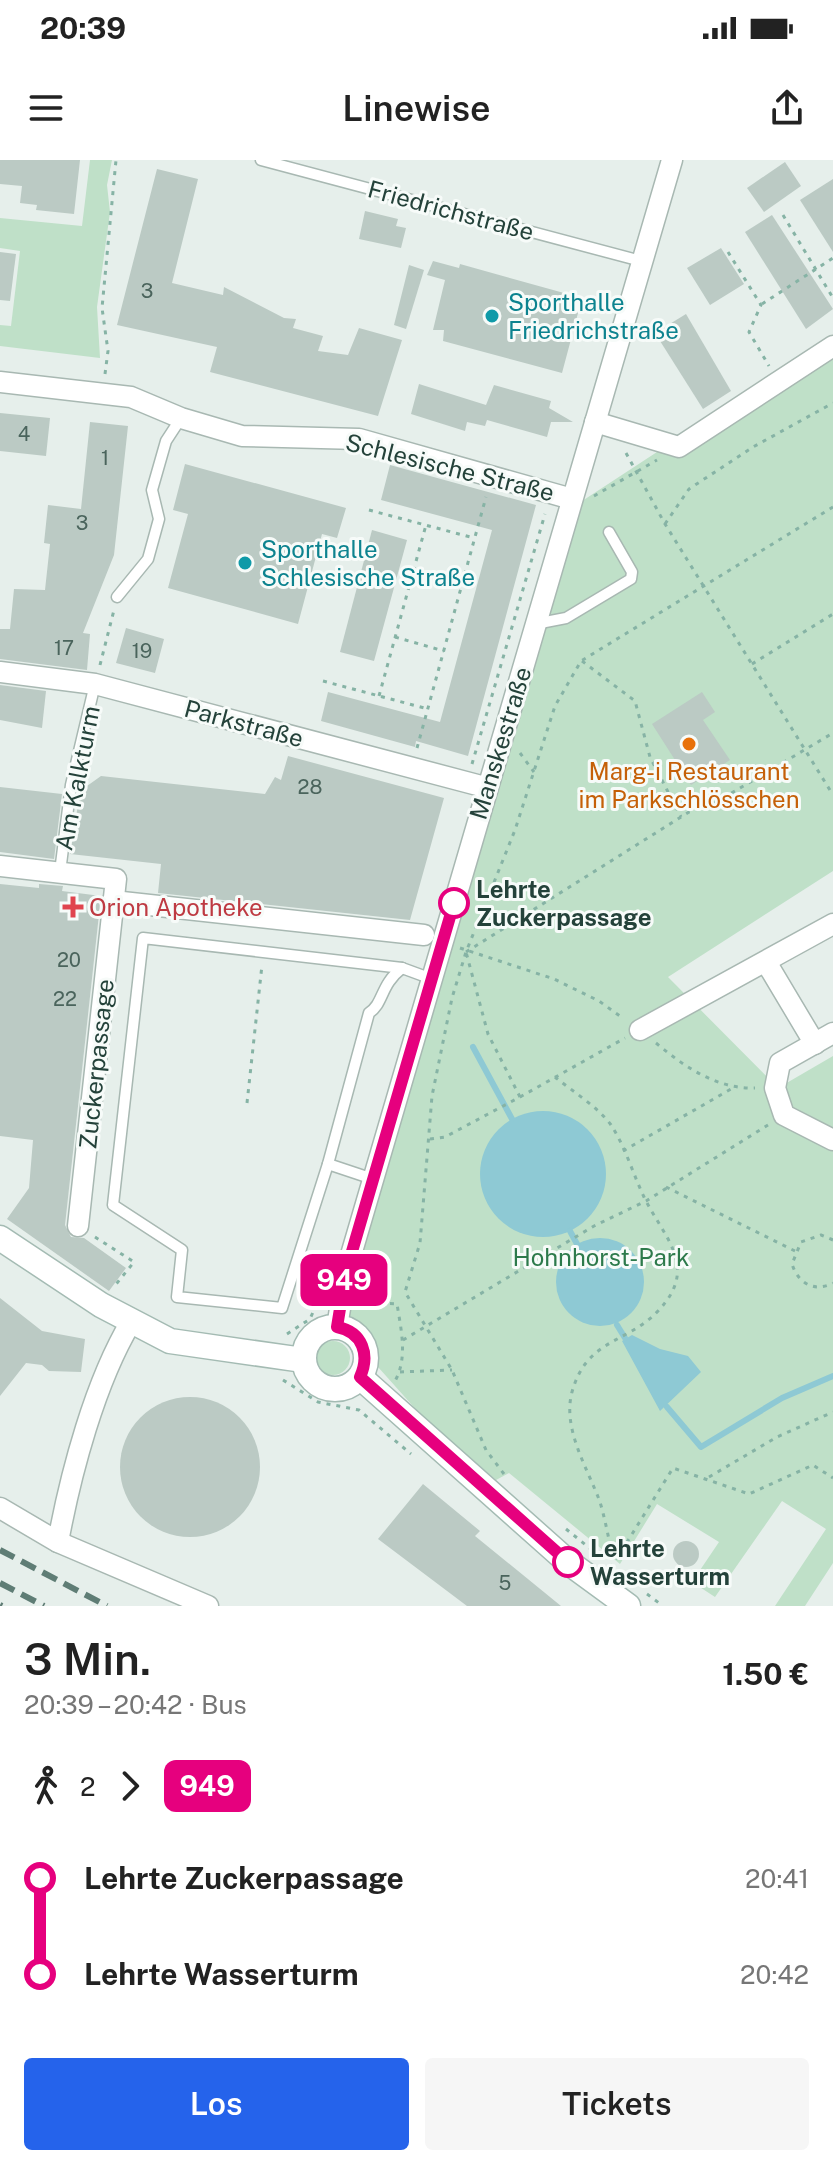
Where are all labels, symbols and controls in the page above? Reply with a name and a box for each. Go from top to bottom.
text: 20:39 [40,10,126,46]
icon: menu [24,86,68,130]
icon: share [765,86,809,130]
text: Linewise [342,87,491,129]
street label: Friedrichstraße [365,174,537,246]
house number: 3 [141,279,153,303]
place label: Sporthalle Friedrichstraße [508,288,679,344]
marker: Sporthalle Friedrichstraße [483,307,501,325]
house number: 4 [18,422,30,446]
street label: Schlesische Straße [343,428,557,506]
house number: 1 [101,446,109,470]
house number: 3 [76,511,88,535]
place label: Sporthalle Schlesische Straße [261,535,475,591]
marker: Sporthalle Schlesische Straße [236,554,254,572]
house number: 17 [54,636,74,660]
house number: 19 [132,639,152,663]
street label: Manskestraße [464,663,536,823]
street label: Parkstraße [181,694,307,752]
street label: Am Kalkturm [49,703,105,853]
marker: Marg-i Restaurant im Parkschlösschen [680,735,698,753]
place label: Marg-i Restaurant im Parkschlösschen [578,757,800,813]
house number: 28 [298,775,322,799]
place label: Lehrte Zuckerpassage [476,875,652,931]
marker: Lehrte Zuckerpassage [439,888,469,918]
place label: Orion Apotheke [89,893,263,921]
marker: Orion Apotheke [64,898,82,916]
house number: 20 [57,948,81,972]
street label: Zuckerpassage [73,978,119,1150]
house number: 22 [53,987,77,1011]
park label: Hohnhorst-Park [512,1243,690,1271]
line badge: 949 [298,1254,390,1306]
text: 949 [316,1263,372,1296]
place label: Lehrte Wasserturm [590,1534,730,1590]
marker: Lehrte Wasserturm [553,1547,583,1577]
house number: 5 [499,1571,511,1595]
text: 3 Min. [24,1633,151,1685]
text: 1.50 € [722,1656,809,1692]
text: 20:39 – 20:42 · Bus [24,1689,247,1720]
icon: walk [24,1764,68,1808]
icon: forward [108,1764,152,1808]
text: 949 [180,1769,235,1802]
text: 2 [80,1771,96,1802]
text: Lehrte Zuckerpassage [84,1860,404,1896]
text: 20:41 [745,1863,809,1894]
text: Lehrte Wasserturm [84,1956,359,1992]
text: 20:42 [740,1959,809,1990]
button: Los [24,2058,409,2150]
button: Tickets [425,2058,809,2150]

